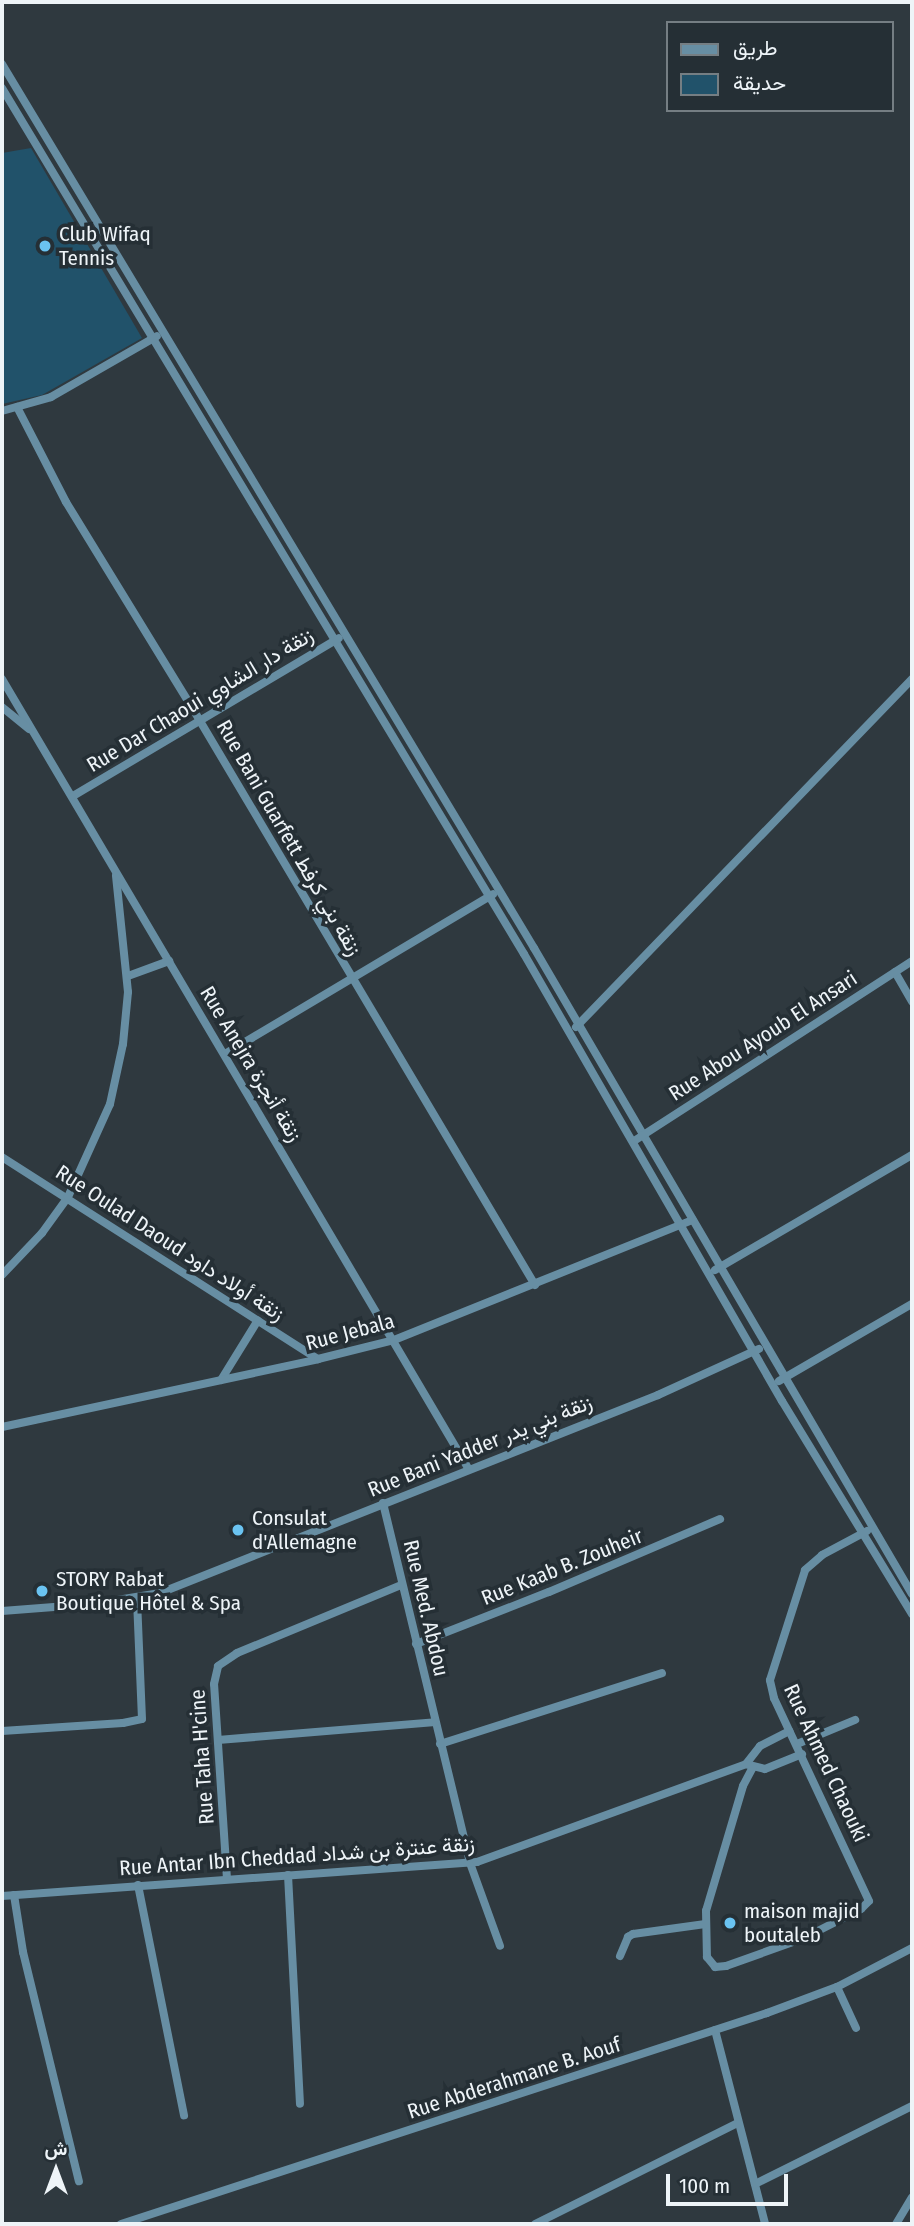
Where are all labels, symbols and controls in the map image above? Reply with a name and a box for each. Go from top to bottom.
legend [666,21,893,112]
text: طريق [733,35,778,61]
text: حديقة [733,70,786,96]
place label: Club Wifaq Tennis [59,221,151,271]
marker: Club Wifaq Tennis [37,238,53,254]
street label: Rue Dar Chaoui زنقة دار الشاوي [82,622,318,778]
street label: Rue Bani Guarfett زنقة بني كرفط [211,716,367,960]
street label: Rue Abou Ayoub El Ansari [664,966,862,1106]
street label: Rue Anejra زنقة أنجرة [195,982,307,1146]
street label: Rue Oulad Daoud زنقة أولاد داود [51,1160,289,1326]
street label: Rue Jebala [303,1308,397,1356]
street label: Rue Bani Yadder زنقة بني يدر [364,1389,596,1503]
place label: Consulat d'Allemagne [252,1505,357,1555]
marker: Consulat d'Allemagne [230,1522,246,1538]
street label: Rue Kaab B. Zouheir [478,1523,646,1611]
street label: Rue Med. Abdou [398,1537,454,1679]
place label: STORY Rabat Boutique Hôtel & Spa [56,1566,241,1616]
marker: STORY Rabat Boutique Hôtel & Spa [34,1583,50,1599]
street label: Rue Ahmed Chaouki [778,1680,874,1846]
street label: Rue Taha H'cine [185,1689,219,1825]
street label: Rue Antar Ibn Cheddad زنقة عنترة بن شداد [118,1831,476,1881]
place label: maison majid boutaleb [744,1898,860,1948]
marker: maison majid boutaleb [722,1915,738,1931]
street label: Rue Abderahmane B. Aouf [404,2032,624,2124]
north arrow [21,2135,91,2205]
text: ش [45,2137,67,2160]
scale bar [669,2160,792,2204]
text: 100 m [679,2173,730,2199]

